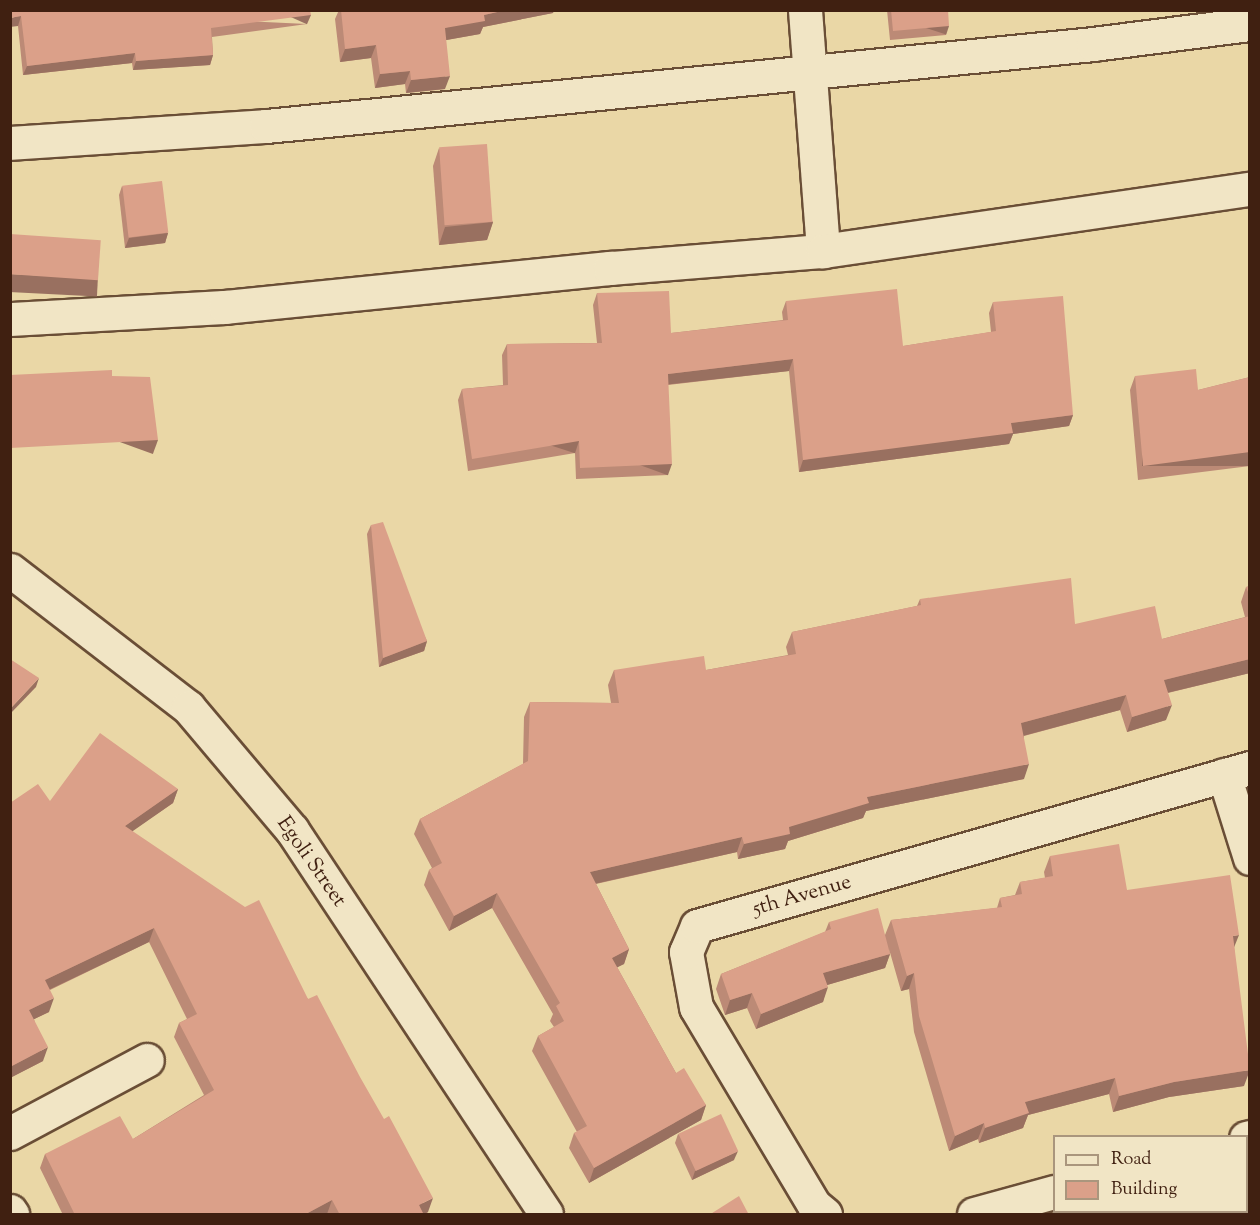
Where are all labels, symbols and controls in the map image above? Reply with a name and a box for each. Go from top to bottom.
street label: Egoli Street [271,812,351,912]
street label: 5th Avenue [750,870,854,922]
legend [1053,1135,1248,1213]
text: Road [1111,1147,1151,1173]
text: Building [1111,1177,1177,1203]

